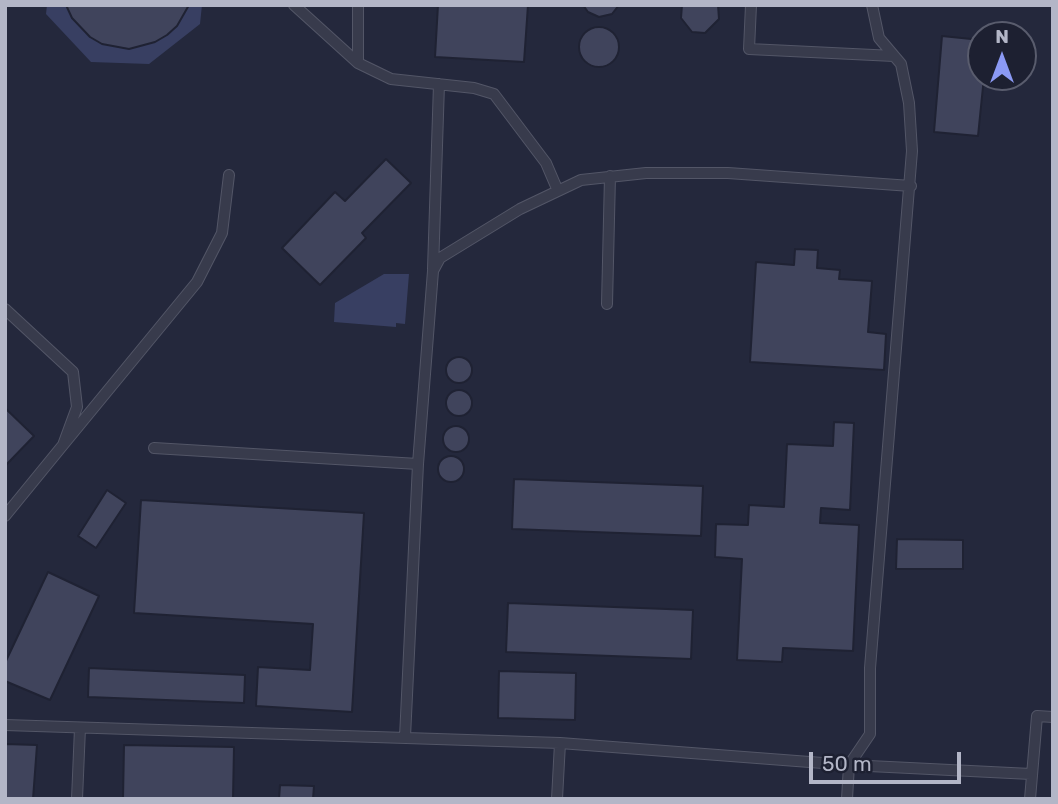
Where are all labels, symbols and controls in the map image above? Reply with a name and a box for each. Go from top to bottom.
north arrow [967,21,1037,91]
text: N [995,25,1009,48]
scale bar [813,738,965,782]
text: 50 m [822,751,872,776]

